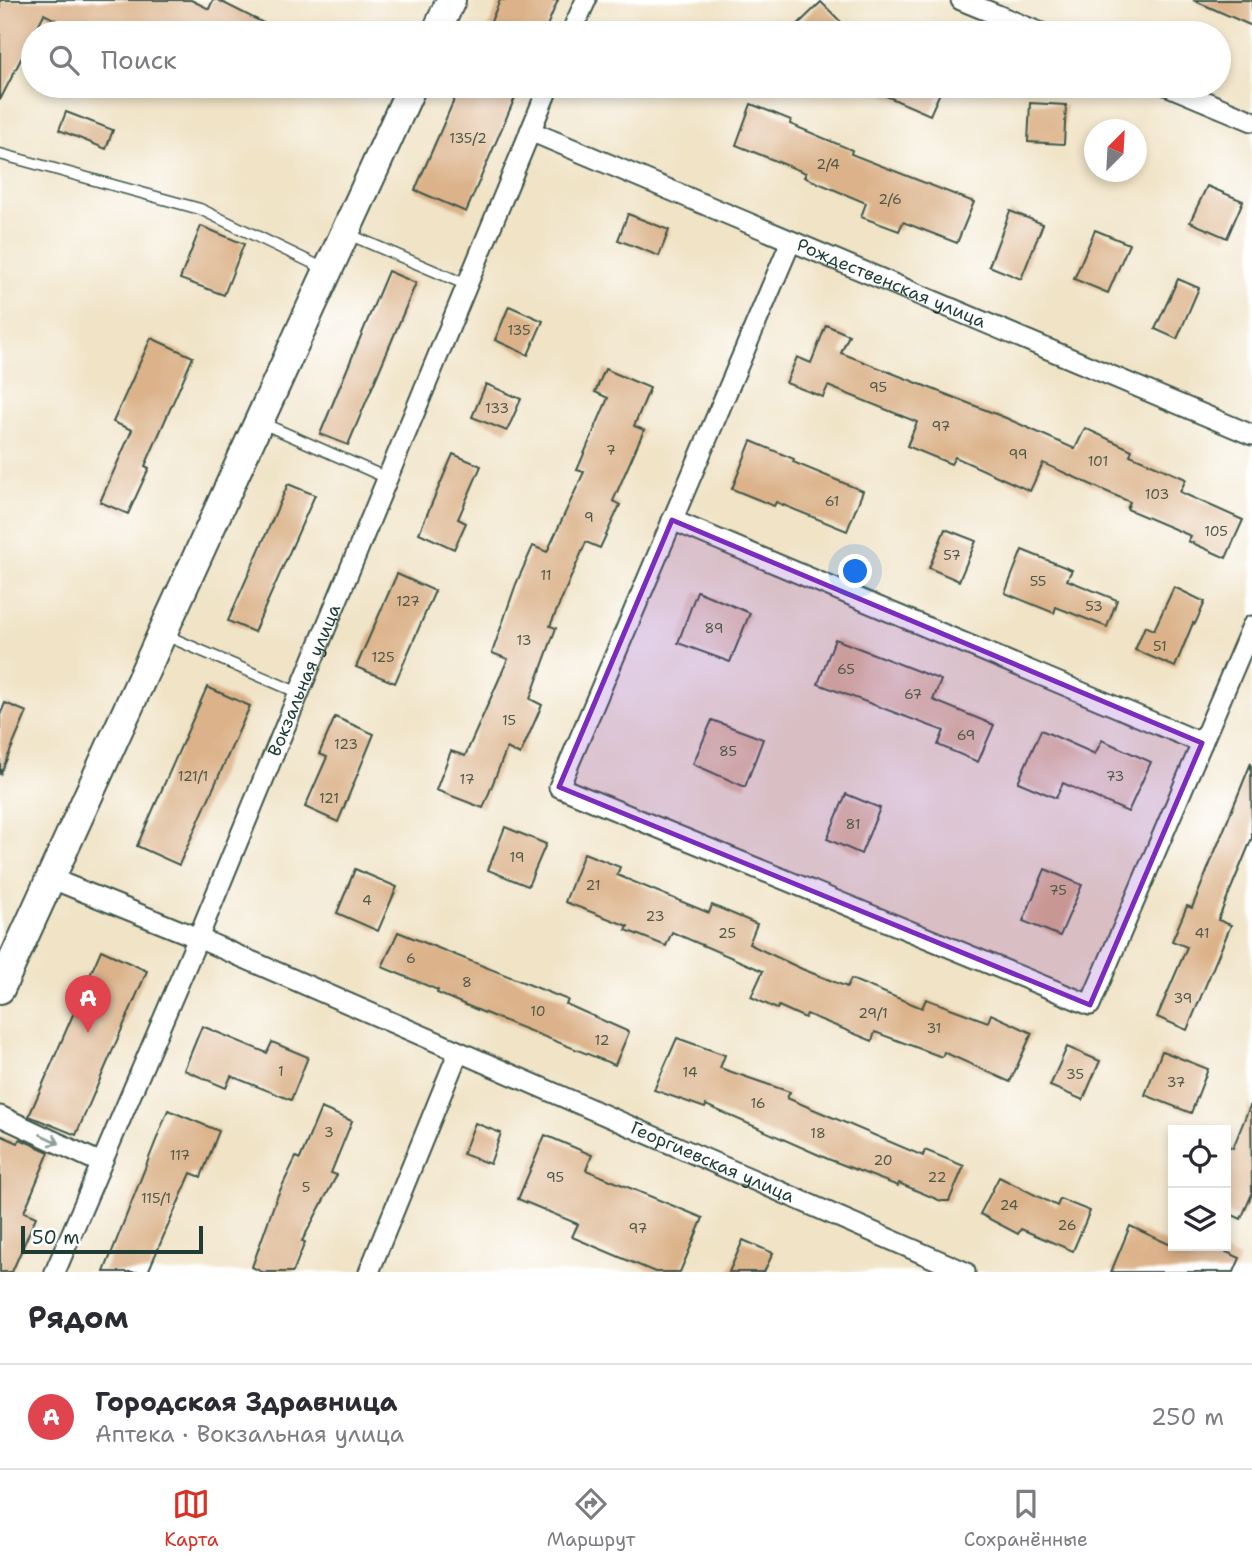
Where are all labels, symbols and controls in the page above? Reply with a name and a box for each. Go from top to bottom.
search box [21,21,1231,98]
icon: search [45,41,83,79]
text: Поиск [101,42,177,77]
north arrow [1084,119,1147,182]
house number: 135/2 [449,129,487,147]
house number: 2/4 [816,155,840,173]
house number: 2/6 [878,190,902,208]
street label: Рождественская улица [793,233,990,334]
house number: 135 [507,321,531,339]
house number: 95 [869,378,887,396]
house number: 133 [485,399,509,417]
house number: 97 [932,417,950,435]
house number: 7 [606,441,616,459]
house number: 99 [1008,445,1028,463]
house number: 101 [1088,452,1108,470]
house number: 103 [1145,485,1169,503]
house number: 61 [825,492,839,510]
house number: 9 [584,508,594,526]
house number: 105 [1204,522,1228,540]
house number: 57 [943,546,961,564]
your location [838,554,872,588]
house number: 11 [540,566,552,584]
house number: 55 [1030,572,1046,590]
house number: 127 [396,592,420,610]
house number: 53 [1085,597,1103,615]
street label: Вокзальная улица [262,601,346,760]
house number: 89 [705,619,723,637]
house number: 13 [517,631,531,649]
house number: 51 [1153,637,1167,655]
house number: 125 [371,648,395,666]
house number: 65 [837,660,855,678]
house number: 67 [904,685,922,703]
house number: 15 [502,711,516,729]
house number: 69 [957,726,975,744]
house number: 123 [334,735,358,753]
house number: 85 [719,742,737,760]
house number: 121/1 [178,767,208,785]
house number: 73 [1106,767,1124,785]
house number: 17 [460,770,474,788]
house number: 121 [319,789,339,807]
house number: 81 [845,815,861,833]
house number: 19 [509,848,525,866]
house number: 21 [586,876,600,894]
house number: 75 [1049,881,1067,899]
house number: 4 [362,891,372,909]
house number: 23 [646,907,664,925]
house number: 25 [718,924,736,942]
house number: 41 [1195,924,1209,942]
house number: 6 [406,949,416,967]
house number: 8 [462,973,472,991]
pin: A [65,975,111,1033]
house number: 39 [1174,989,1192,1007]
house number: 10 [530,1002,546,1020]
house number: 29/1 [858,1004,888,1022]
house number: 31 [927,1019,941,1037]
house number: 12 [595,1031,609,1049]
house number: 1 [278,1062,284,1080]
house number: 14 [682,1063,698,1081]
house number: 35 [1066,1065,1084,1083]
house number: 37 [1167,1073,1185,1091]
house number: 16 [750,1094,766,1112]
street label: Георгиевская улица [627,1116,798,1208]
house number: 3 [324,1123,334,1141]
house number: 18 [810,1124,826,1142]
map controls [1168,1125,1231,1251]
button: locate [1168,1125,1231,1188]
one-way arrow [40,1134,61,1147]
house number: 117 [170,1146,190,1164]
house number: 20 [873,1151,893,1169]
house number: 95 [546,1168,564,1186]
house number: 22 [928,1168,946,1186]
house number: 5 [302,1178,310,1196]
button: layers [1168,1188,1231,1251]
house number: 115/1 [141,1189,171,1207]
house number: 24 [1000,1196,1019,1214]
house number: 26 [1058,1216,1077,1234]
house number: 97 [629,1219,647,1237]
scale bar [21,1223,203,1255]
text: 50 m [32,1225,80,1250]
text: Рядом [28,1297,128,1338]
text: Городская Здравница [95,1384,398,1419]
text: A [42,1402,60,1432]
text: 250 m [1151,1402,1224,1432]
text: Аптека · Вокзальная улица [95,1419,404,1449]
tab: Карта [164,1485,219,1552]
tab: Маршрут [547,1485,635,1552]
tab: Сохранённые [964,1485,1088,1552]

